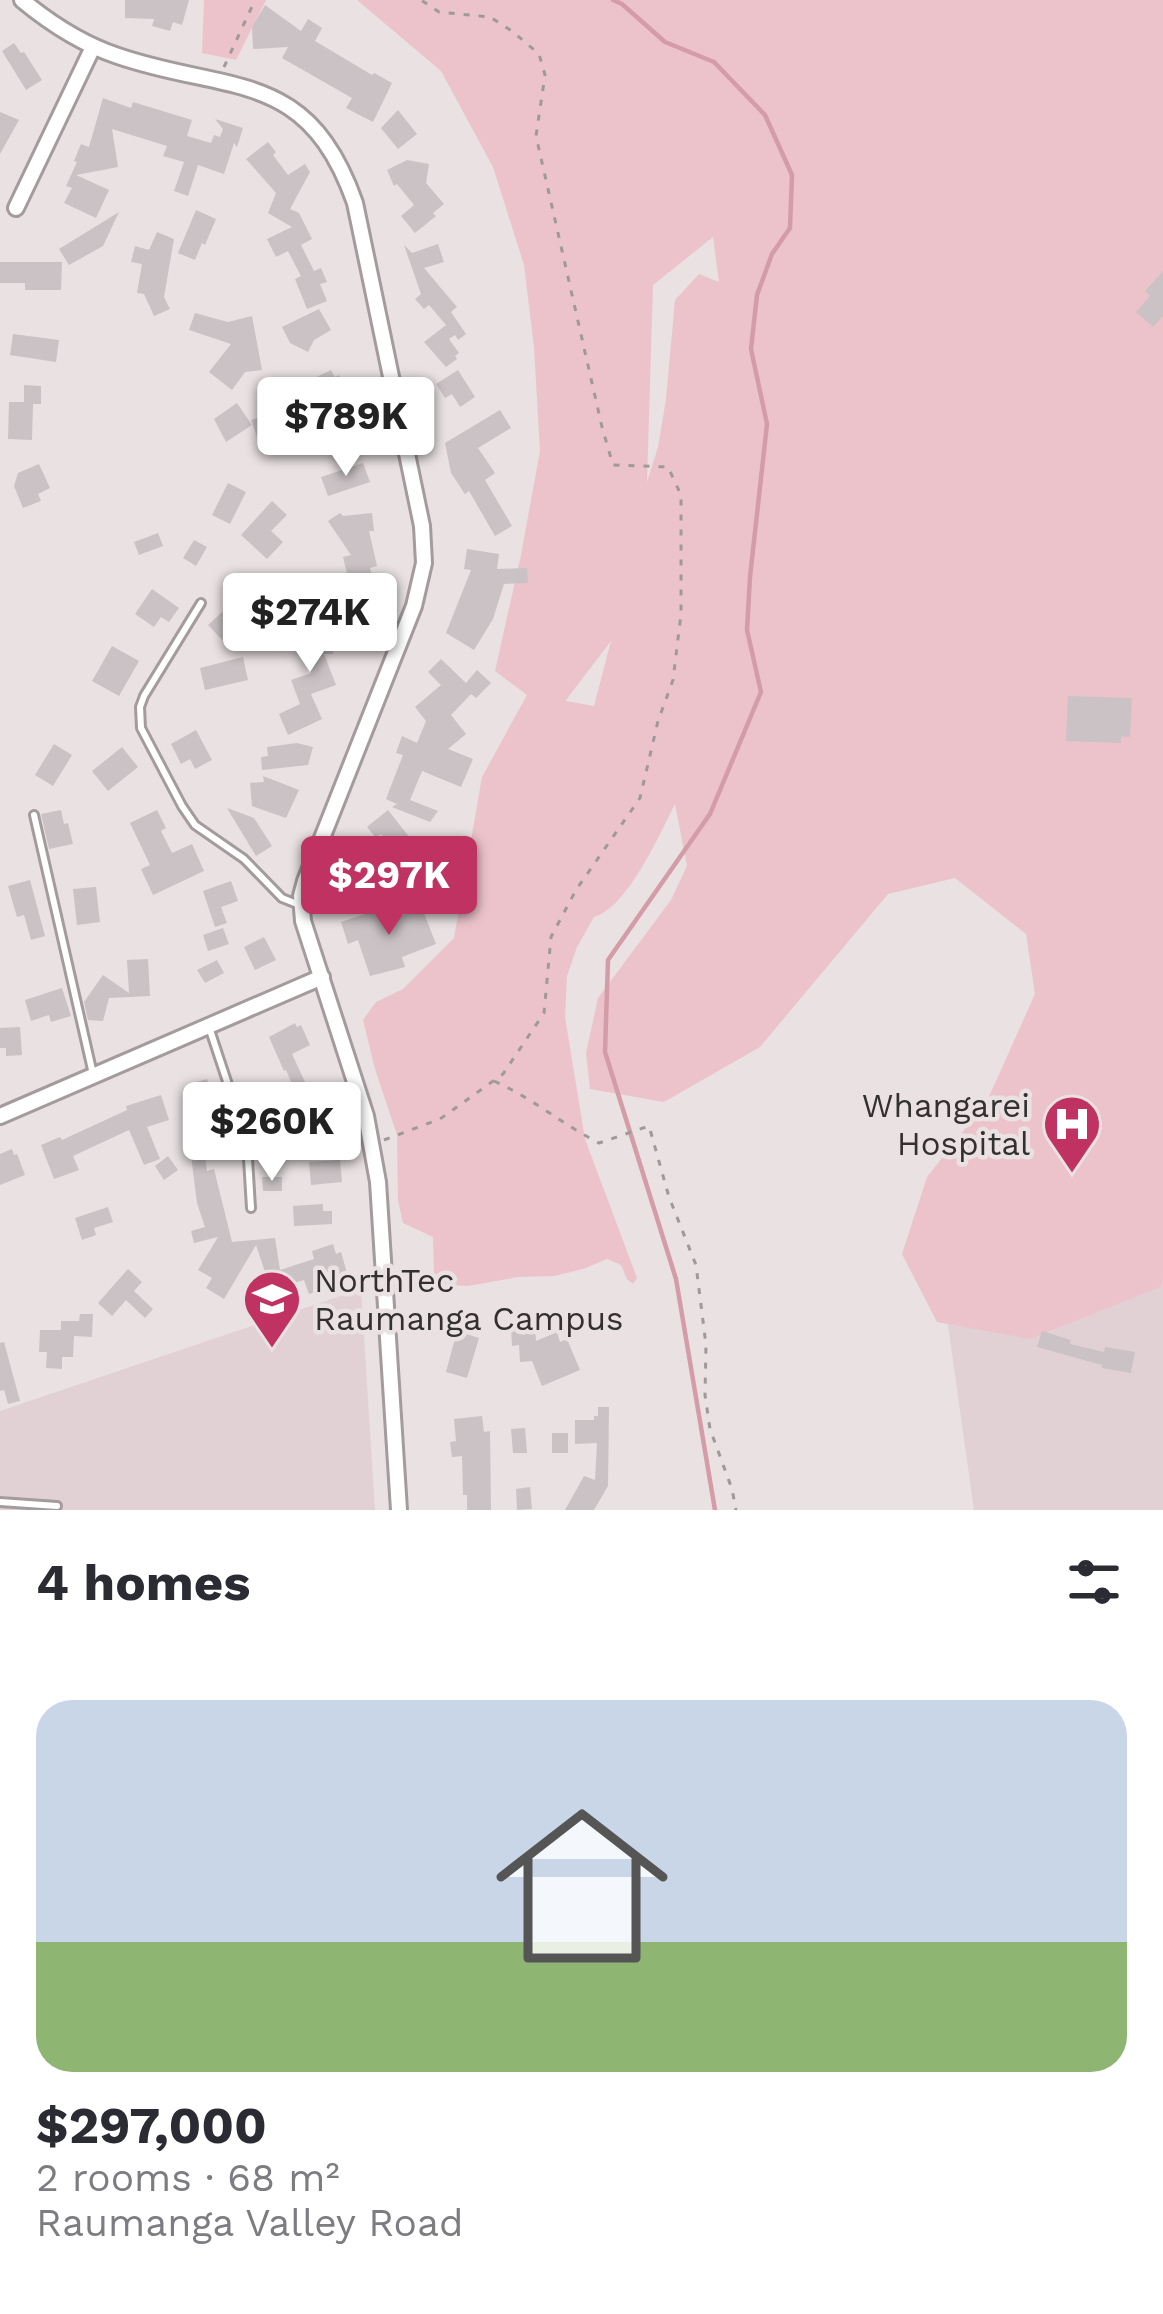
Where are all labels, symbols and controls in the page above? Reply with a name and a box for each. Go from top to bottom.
pin: $789K [262,377,430,479]
text: $789K [284,393,408,438]
pin: $274K [226,573,394,675]
text: $274K [250,589,370,634]
pin: $297K [305,836,473,938]
text: $297K [328,852,450,897]
pin: $260K [188,1082,356,1184]
place label: Whangarei Hospital [862,1086,1030,1163]
hospital icon: Whangarei Hospital [1041,1093,1103,1175]
text: $260K [210,1098,334,1143]
place label: NorthTec Raumanga Campus [314,1261,623,1338]
school or university icon: NorthTec Raumanga Campus [241,1268,303,1350]
icon: filters [1061,1549,1127,1615]
text: 4 homes [36,1553,250,1612]
icon: home [474,1778,690,1994]
text: $297,000 [36,2096,267,2155]
text: 2 rooms · 68 m² [36,2155,340,2200]
text: Raumanga Valley Road [36,2200,463,2245]

